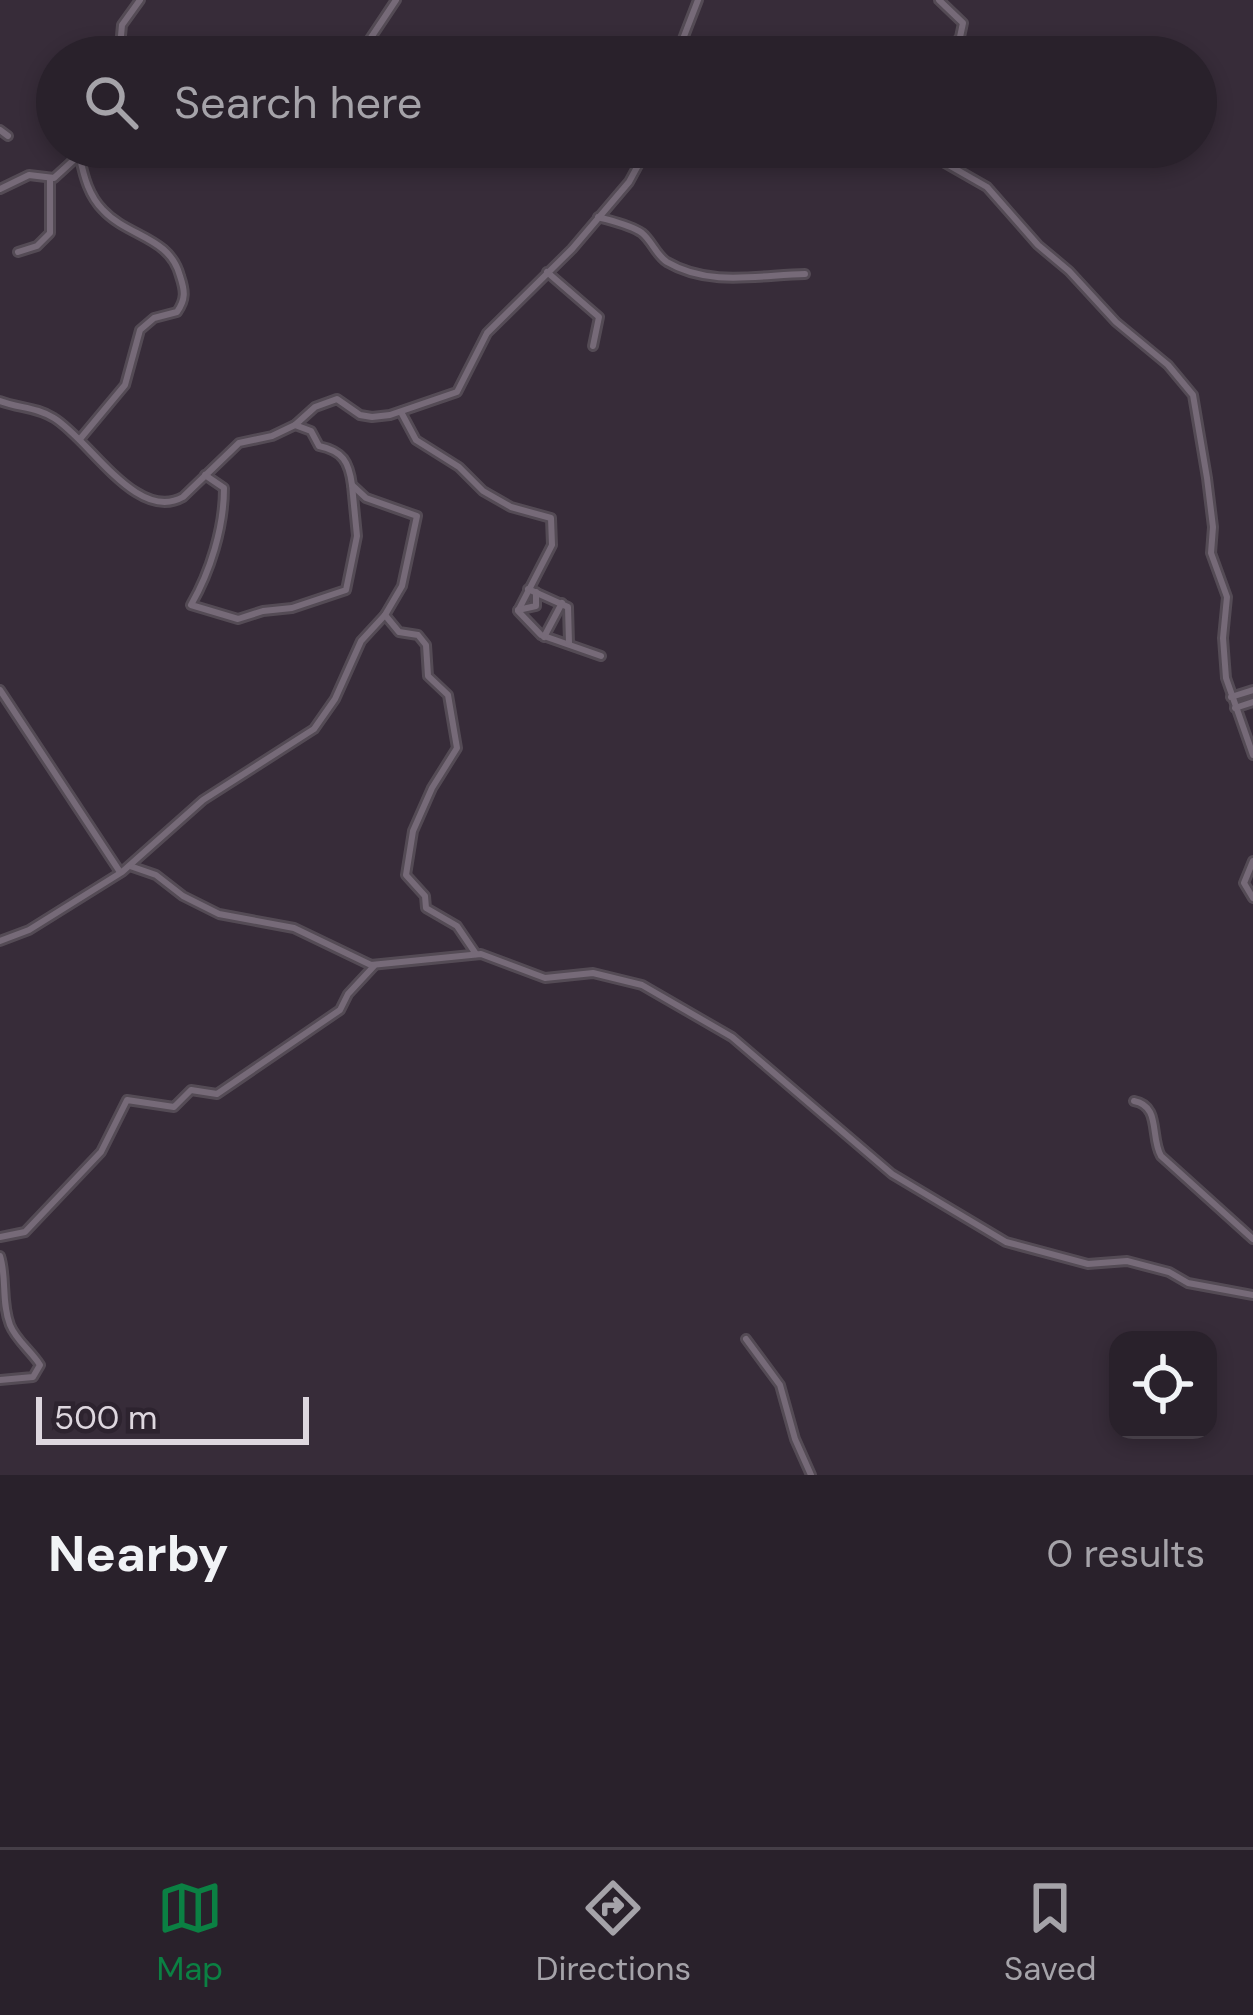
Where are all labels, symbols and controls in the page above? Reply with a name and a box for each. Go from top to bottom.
search box [36,36,1217,168]
icon: search [78,69,144,135]
text: Search here [174,73,422,132]
map controls [1109,1331,1217,1439]
button: locate [1109,1331,1217,1439]
scale bar [36,1391,309,1444]
text: 500 m [54,1396,157,1439]
text: Nearby [48,1520,229,1587]
text: 0 results [1047,1528,1205,1579]
tab: Map [156,1875,223,1990]
tab: Directions [536,1875,691,1990]
tab: Saved [1004,1875,1097,1990]

